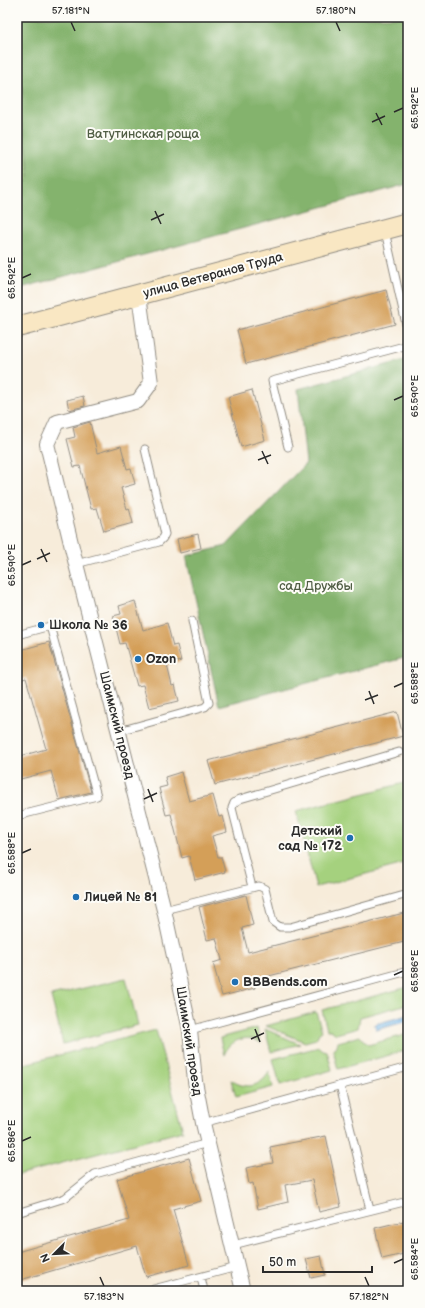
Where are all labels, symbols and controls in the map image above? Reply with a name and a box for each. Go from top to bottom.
text: 57.181°N [52,5,90,17]
text: 57.180°N [316,5,356,17]
text: 65.592°E [409,87,421,129]
park label: Ватутинская роща [87,126,200,142]
street label: улица Ветеранов Труда [141,249,285,301]
text: 65.592°E [6,257,18,299]
text: 65.590°E [409,374,421,417]
text: 65.590°E [6,543,18,586]
park label: сад Дружбы [279,578,353,594]
place label: Школа № 36 [49,617,128,633]
marker: Школа № 36 [36,620,46,630]
place label: Ozon [146,651,176,667]
marker: Ozon [133,654,143,664]
text: 65.588°E [409,661,421,704]
street label: Шаимский проезд [96,669,138,781]
place label: Детский сад № 172 [278,823,342,854]
text: 65.588°E [6,831,18,874]
marker: Детский сад № 172 [345,833,355,843]
place label: Лицей № 81 [83,889,157,905]
marker: Лицей № 81 [71,892,81,902]
text: 65.586°E [409,949,421,992]
place label: BBBends.com [243,974,328,990]
marker: BBBends.com [230,977,240,987]
street label: Шаимский проезд [172,985,206,1097]
text: 65.586°E [6,1119,18,1162]
north arrow [34,1234,74,1274]
text: 65.584°E [409,1237,421,1280]
scale bar [263,1248,372,1274]
text: N [38,1251,53,1264]
text: 50 m [269,1255,296,1270]
text: 57.183°N [84,1291,124,1303]
text: 57.182°N [349,1291,389,1303]

